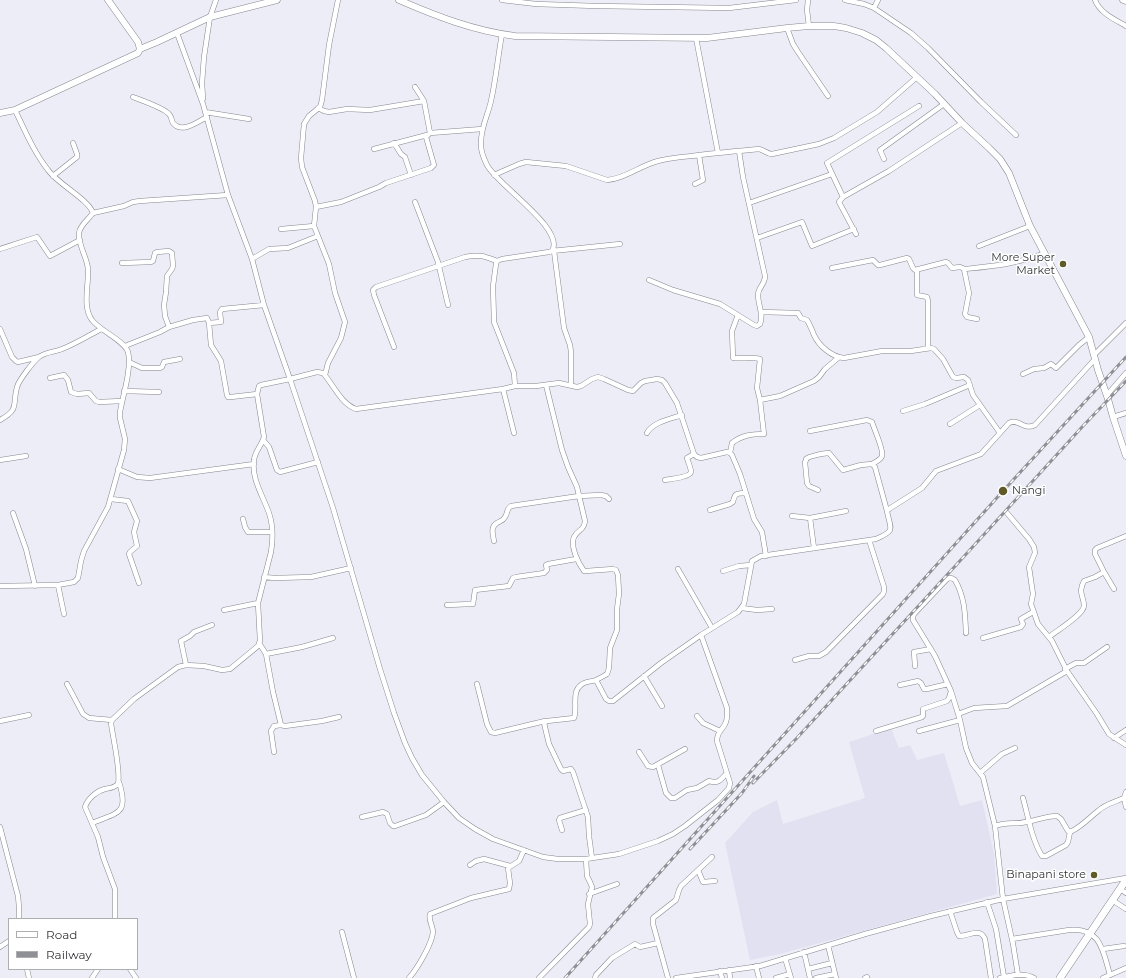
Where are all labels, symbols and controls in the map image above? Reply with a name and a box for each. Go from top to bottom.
place label: More Super Market [991,251,1055,277]
marker: More Super Market [1058,259,1068,269]
place label: Nangi [1012,484,1045,498]
marker: Nangi [997,485,1009,497]
place label: Binapani store [1006,868,1086,882]
marker: Binapani store [1089,870,1099,880]
legend [8,918,138,970]
text: Road [46,927,77,942]
text: Railway [46,947,92,962]

